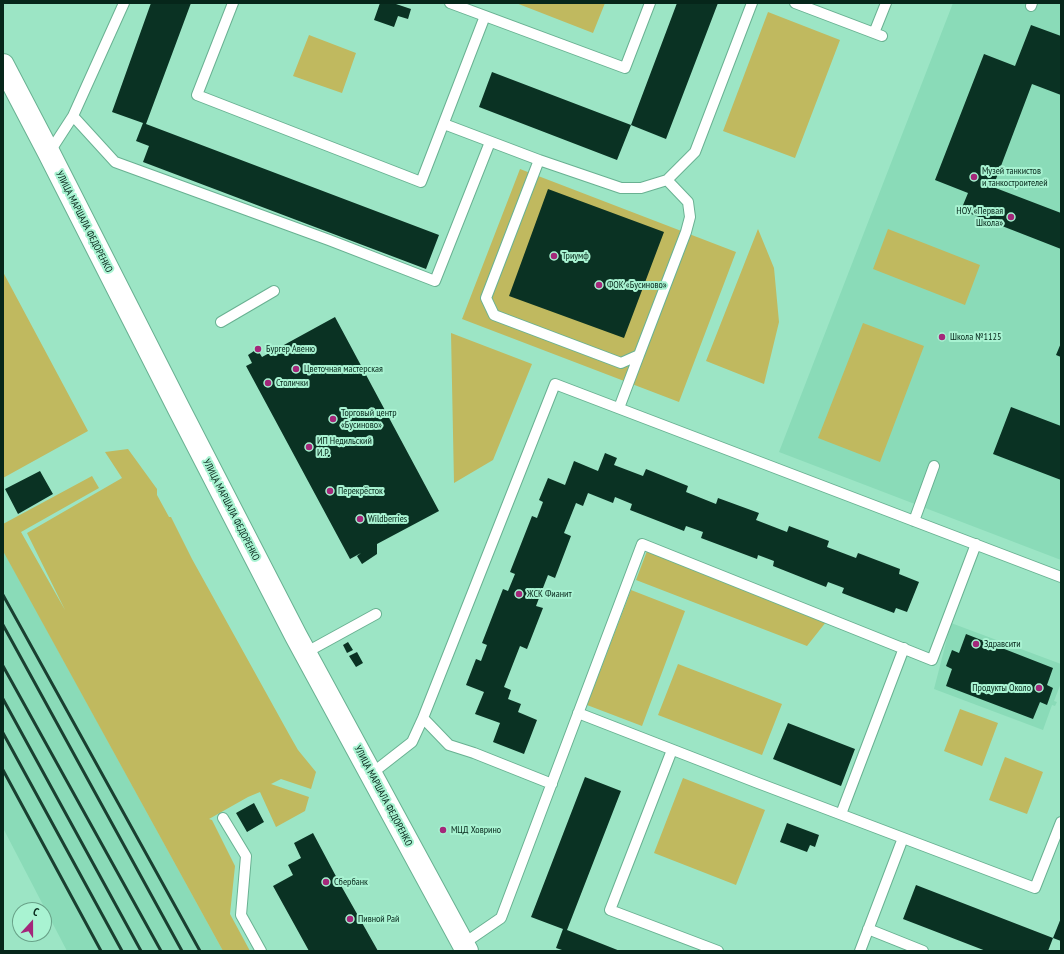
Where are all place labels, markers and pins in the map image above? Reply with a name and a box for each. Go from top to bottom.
place label: Музей танкистов и танкостроителей [982,165,1048,188]
marker: Музей танкистов и танкостроителей [969,172,979,182]
place label: НОУ «Первая Школа» [956,205,1003,228]
marker: НОУ «Первая Школа» [1006,212,1016,222]
place label: Триумф [562,250,589,262]
marker: Триумф [549,251,559,261]
place label: ФОК «Бусиново» [607,279,667,291]
marker: ФОК «Бусиново» [594,280,604,290]
place label: Школа №1125 [950,331,1002,343]
marker: Школа №1125 [937,332,947,342]
place label: Бургер Авеню [266,343,315,355]
marker: Бургер Авеню [253,344,263,354]
place label: Цветочная мастерская [304,363,383,375]
marker: Цветочная мастерская [291,364,301,374]
place label: Столички [276,377,308,389]
marker: Столички [263,378,273,388]
place label: Торговый центр «Бусиново» [341,407,397,430]
marker: Торговый центр «Бусиново» [328,414,338,424]
place label: ИП Недильский И.Р. [317,435,372,458]
marker: ИП Недильский И.Р. [304,442,314,452]
place label: Перекрёсток [338,485,383,497]
marker: Перекрёсток [325,486,335,496]
place label: Wildberries [368,513,407,525]
marker: Wildberries [355,514,365,524]
place label: ЖСК Фианит [527,588,572,600]
marker: ЖСК Фианит [514,589,524,599]
place label: Здравсити [984,638,1021,650]
marker: Здравсити [971,639,981,649]
place label: Продукты Около [972,682,1031,694]
marker: Продукты Около [1034,683,1044,693]
place label: МЦД Ховрино [451,824,501,836]
marker: МЦД Ховрино [438,825,448,835]
place label: Сбербанк [334,876,368,888]
marker: Сбербанк [321,877,331,887]
place label: Пивной Рай [358,913,399,925]
marker: Пивной Рай [345,914,355,924]

